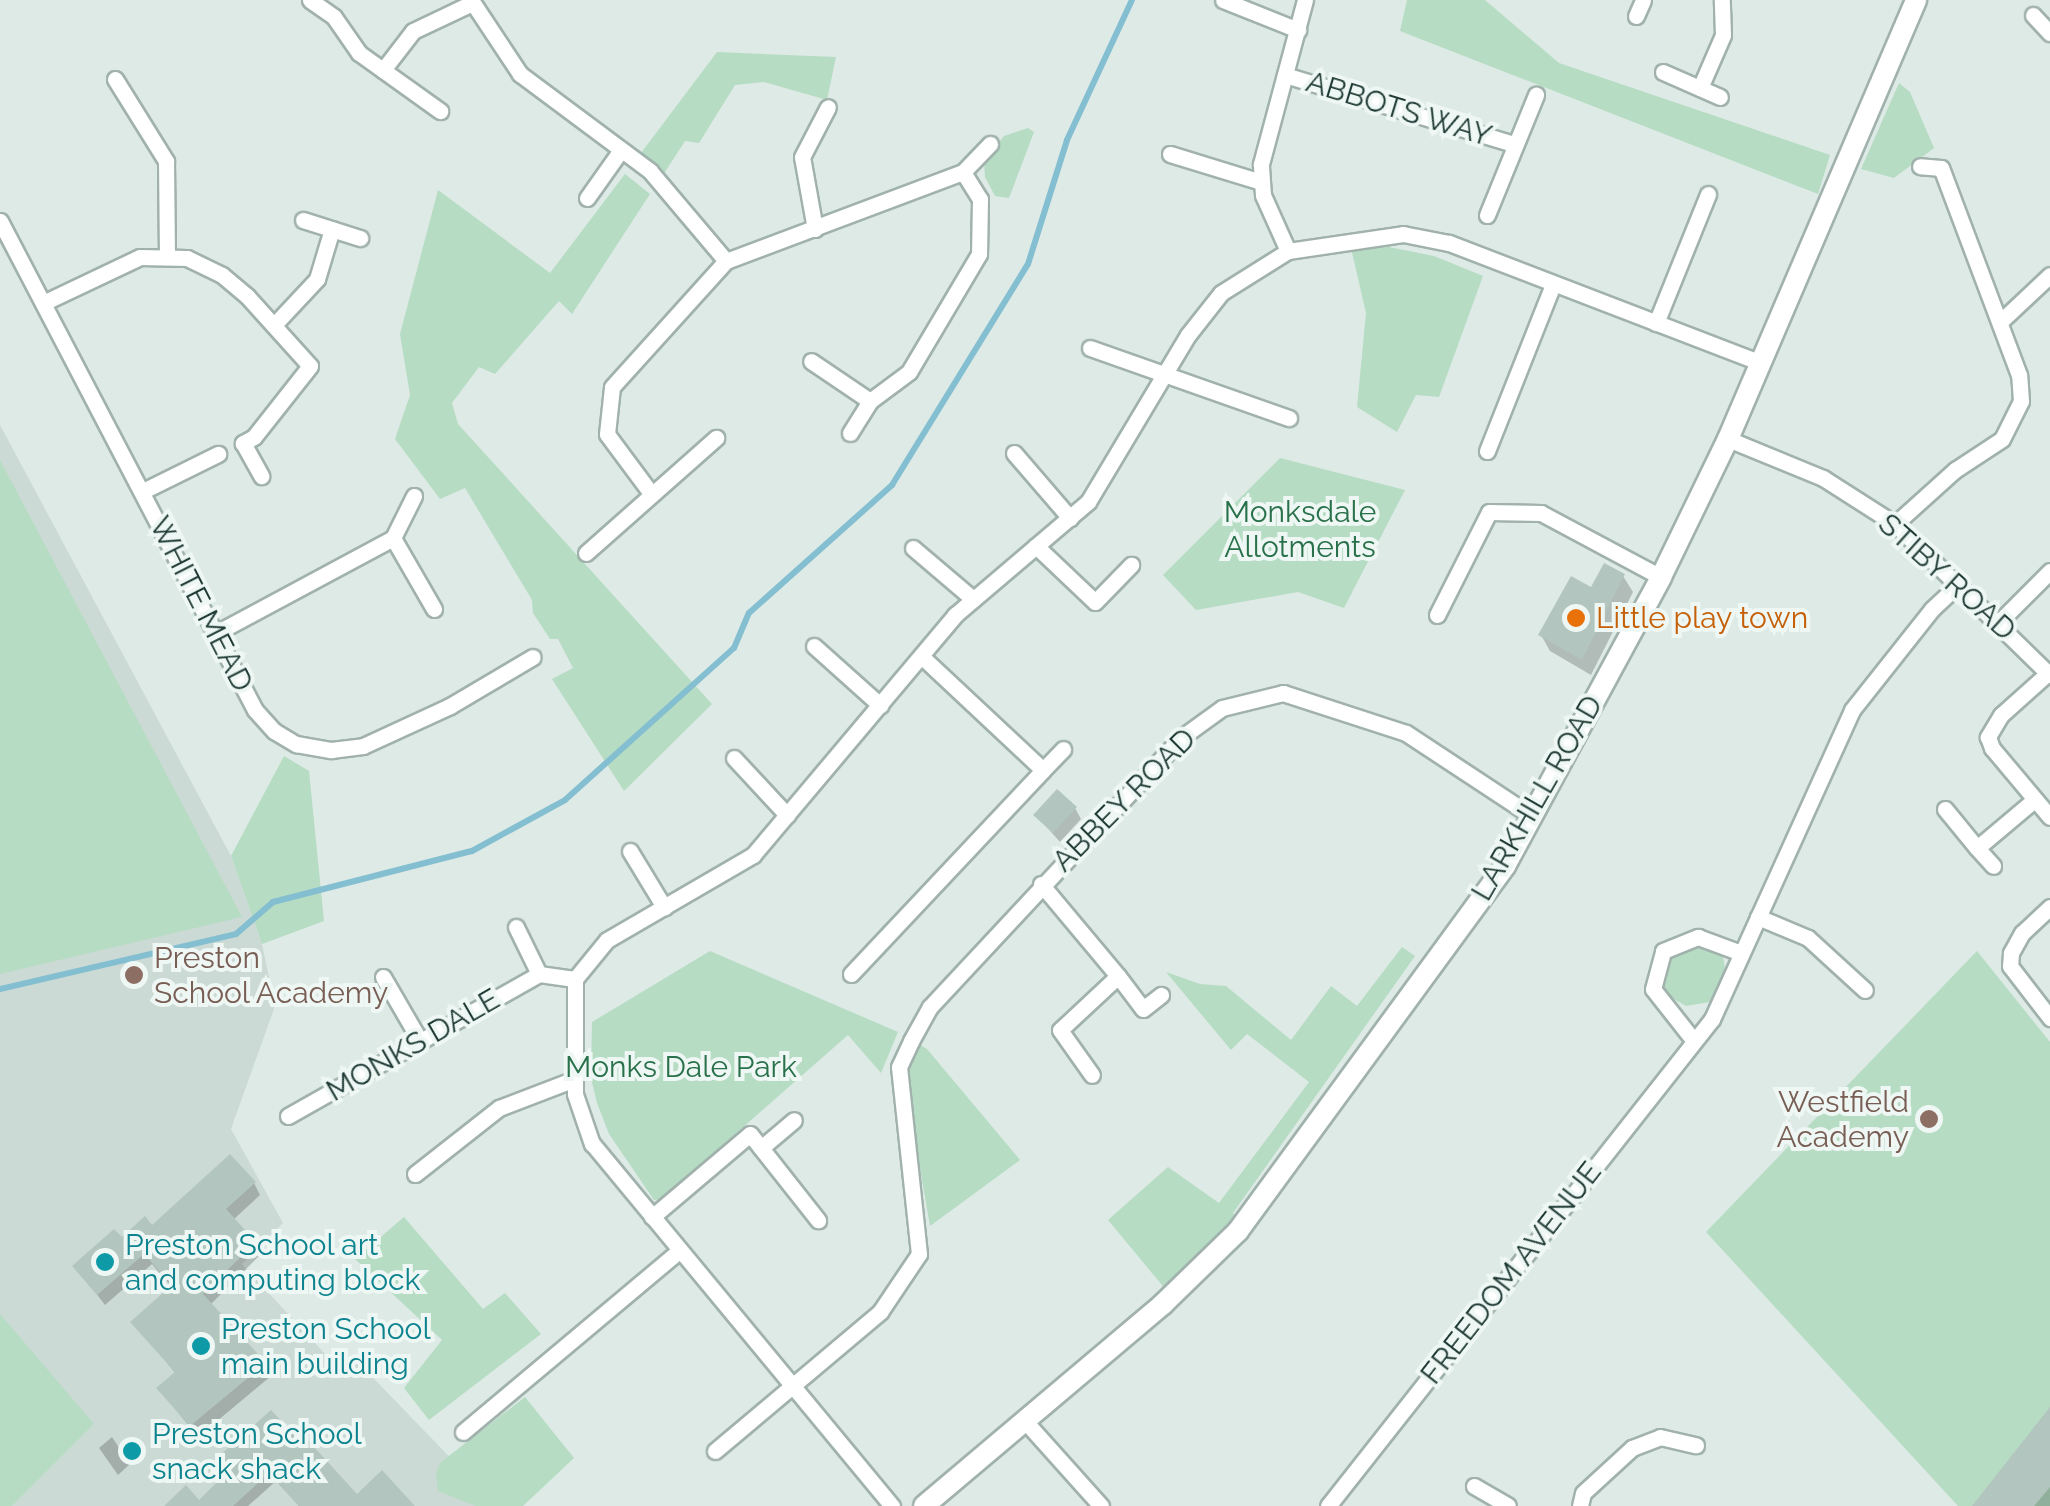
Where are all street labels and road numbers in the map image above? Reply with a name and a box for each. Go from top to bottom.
street label: ABBOTS WAY [1301,64,1497,154]
street label: STIBY ROAD [1871,506,2023,648]
street label: WHITE MEAD [141,511,261,697]
street label: LARKHILL ROAD [1463,689,1611,907]
street label: ABBEY ROAD [1045,721,1203,879]
street label: MONKS DALE [320,981,506,1109]
street label: FREEDOM AVENUE [1413,1154,1609,1392]

